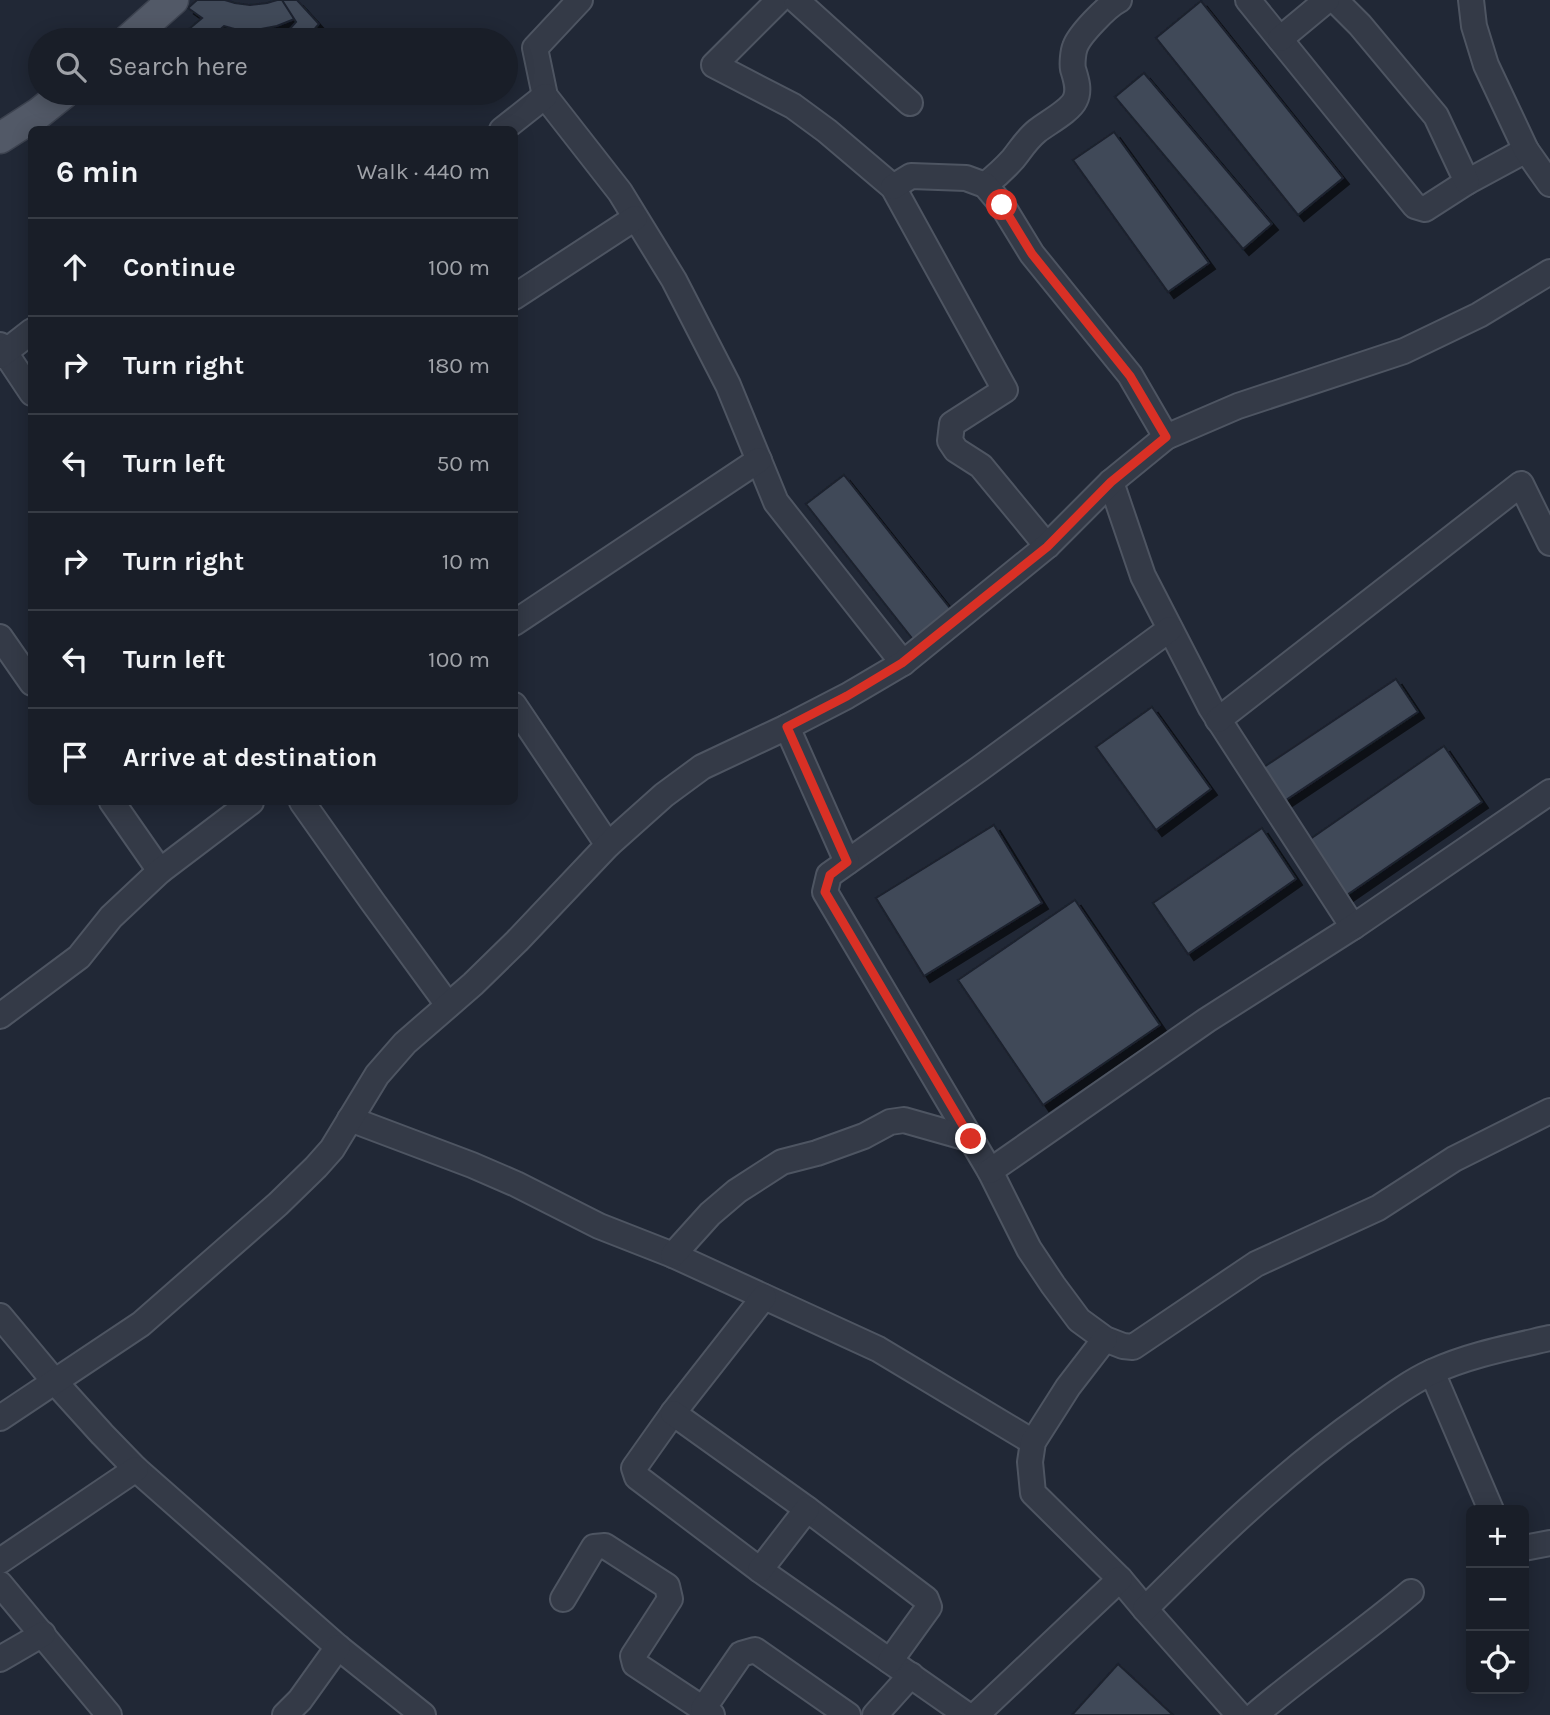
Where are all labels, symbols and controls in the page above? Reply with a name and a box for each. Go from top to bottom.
search box [28,28,518,105]
icon: search [52,48,90,86]
text: Search here [108,51,248,82]
text: 6 min [56,154,139,190]
text: Walk · 440 m [357,158,490,185]
route start [986,189,1017,220]
icon: ahead [56,248,94,286]
text: Continue [123,252,235,283]
text: 100 m [428,254,490,281]
icon: right [56,346,94,384]
text: Turn right [123,350,244,381]
text: 180 m [428,352,490,379]
icon: left [56,444,94,482]
text: Turn left [123,448,225,479]
text: 50 m [436,450,490,477]
icon: right [56,542,94,580]
text: Turn right [123,546,244,577]
text: 10 m [442,548,490,575]
icon: left [56,640,94,678]
text: Turn left [123,644,225,675]
text: 100 m [428,646,490,673]
icon: arrive [56,738,94,776]
text: Arrive at destination [123,742,377,773]
route end [955,1123,986,1154]
map controls [1466,1505,1529,1694]
button: + [1466,1505,1529,1568]
button: − [1466,1568,1529,1631]
button: locate [1466,1631,1529,1694]

